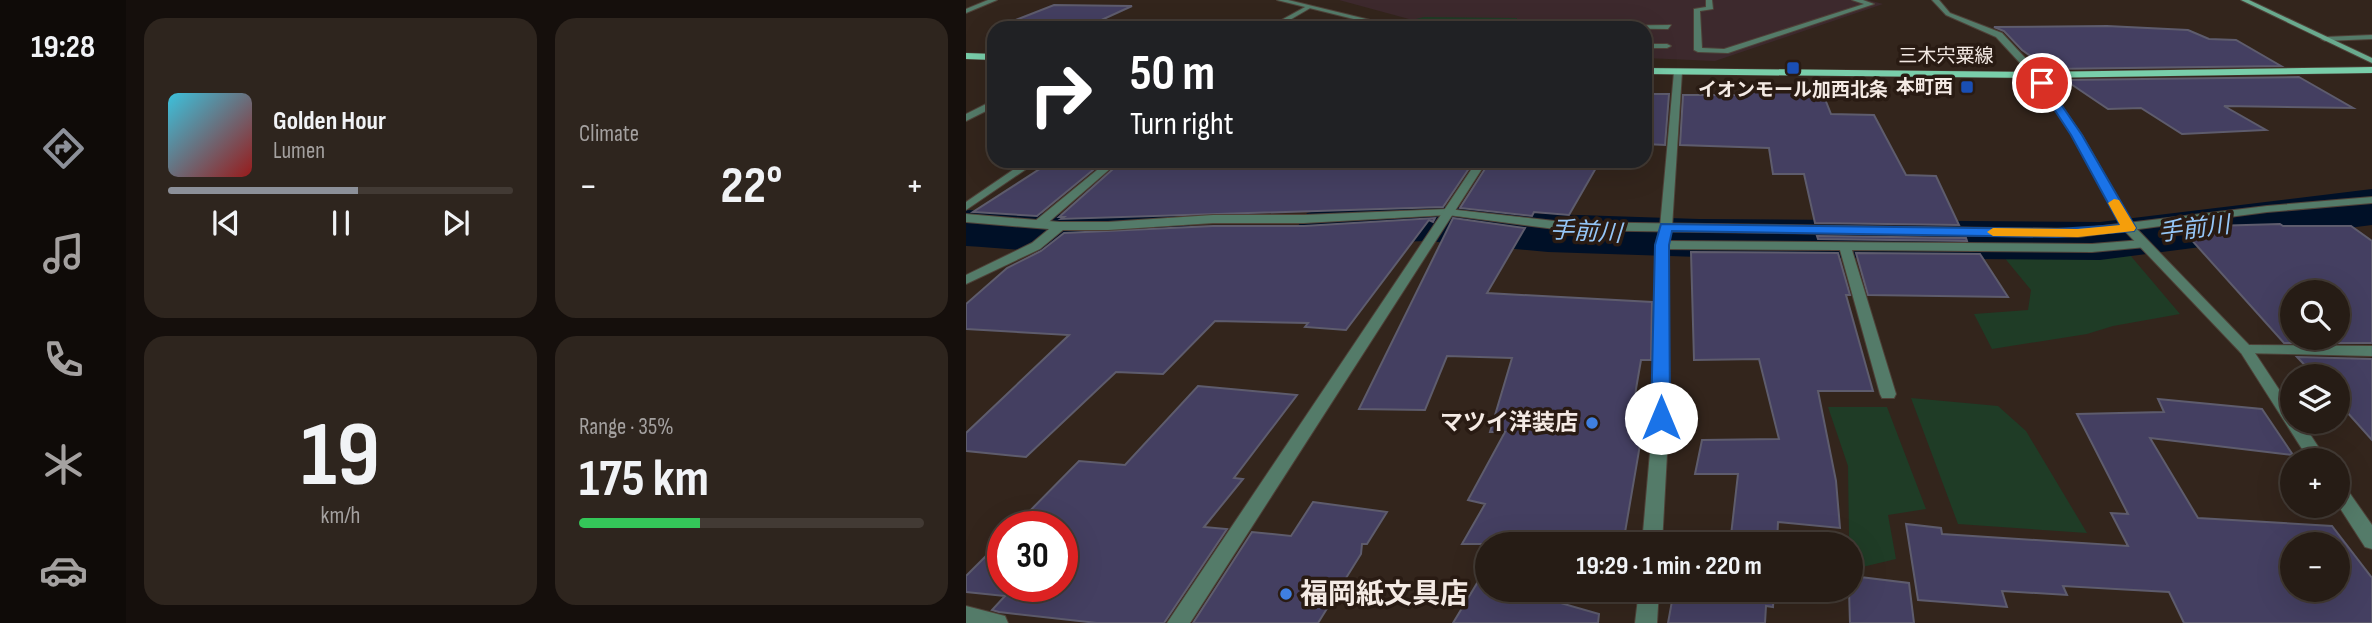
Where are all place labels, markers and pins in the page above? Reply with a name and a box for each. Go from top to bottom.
pin [2012,53,2072,113]
marker: イオンモール加西北条 [1785,60,1801,76]
place label: 本町西 [1896,76,1953,99]
place label: イオンモール加西北条 [1698,79,1888,102]
marker: 本町西 [1959,79,1975,95]
place label: マツイ洋装店 [1440,409,1578,437]
marker: マツイ洋装店 [1584,415,1600,431]
place label: 福岡紙文具店 [1300,578,1468,611]
marker: 福岡紙文具店 [1278,586,1294,602]

